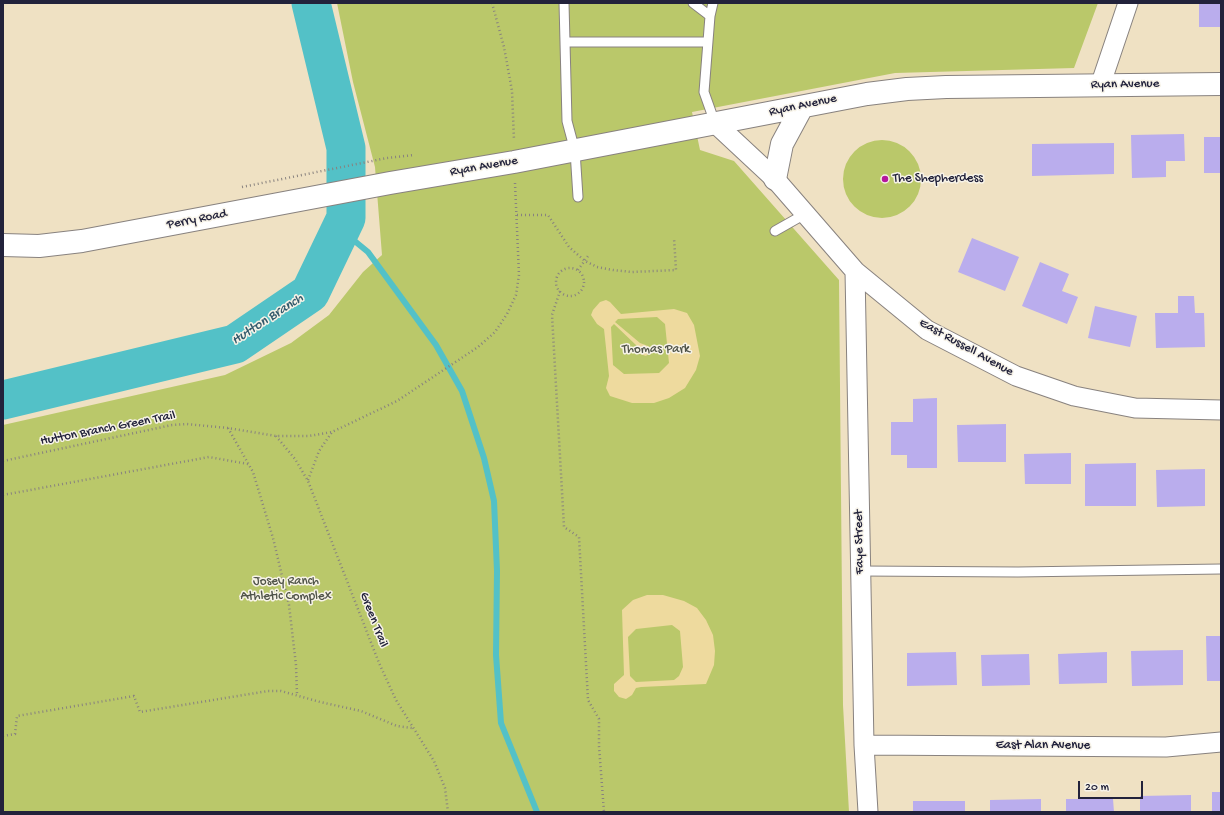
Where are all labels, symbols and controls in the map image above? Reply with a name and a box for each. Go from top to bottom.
street label: Ryan Avenue [1090,77,1160,93]
street label: Ryan Avenue [768,91,838,121]
street label: Ryan Avenue [449,153,519,181]
place label: The Shepherdess [893,171,983,187]
marker: The Shepherdess [880,174,890,184]
street label: Perry Road [166,207,228,233]
water label: Hutton Branch [229,291,307,349]
street label: East Russell Avenue [916,316,1016,380]
park label: Thomas Park [622,342,690,358]
street label: Hutton Branch Green Trail [39,408,177,450]
street label: Faye Street [852,510,868,574]
park label: Josey Ranch Athletic Complex [241,574,331,605]
street label: Green Trail [355,590,391,650]
street label: East Alan Avenue [996,738,1090,754]
scale bar [1080,773,1145,799]
text: 20 m [1085,781,1109,795]

